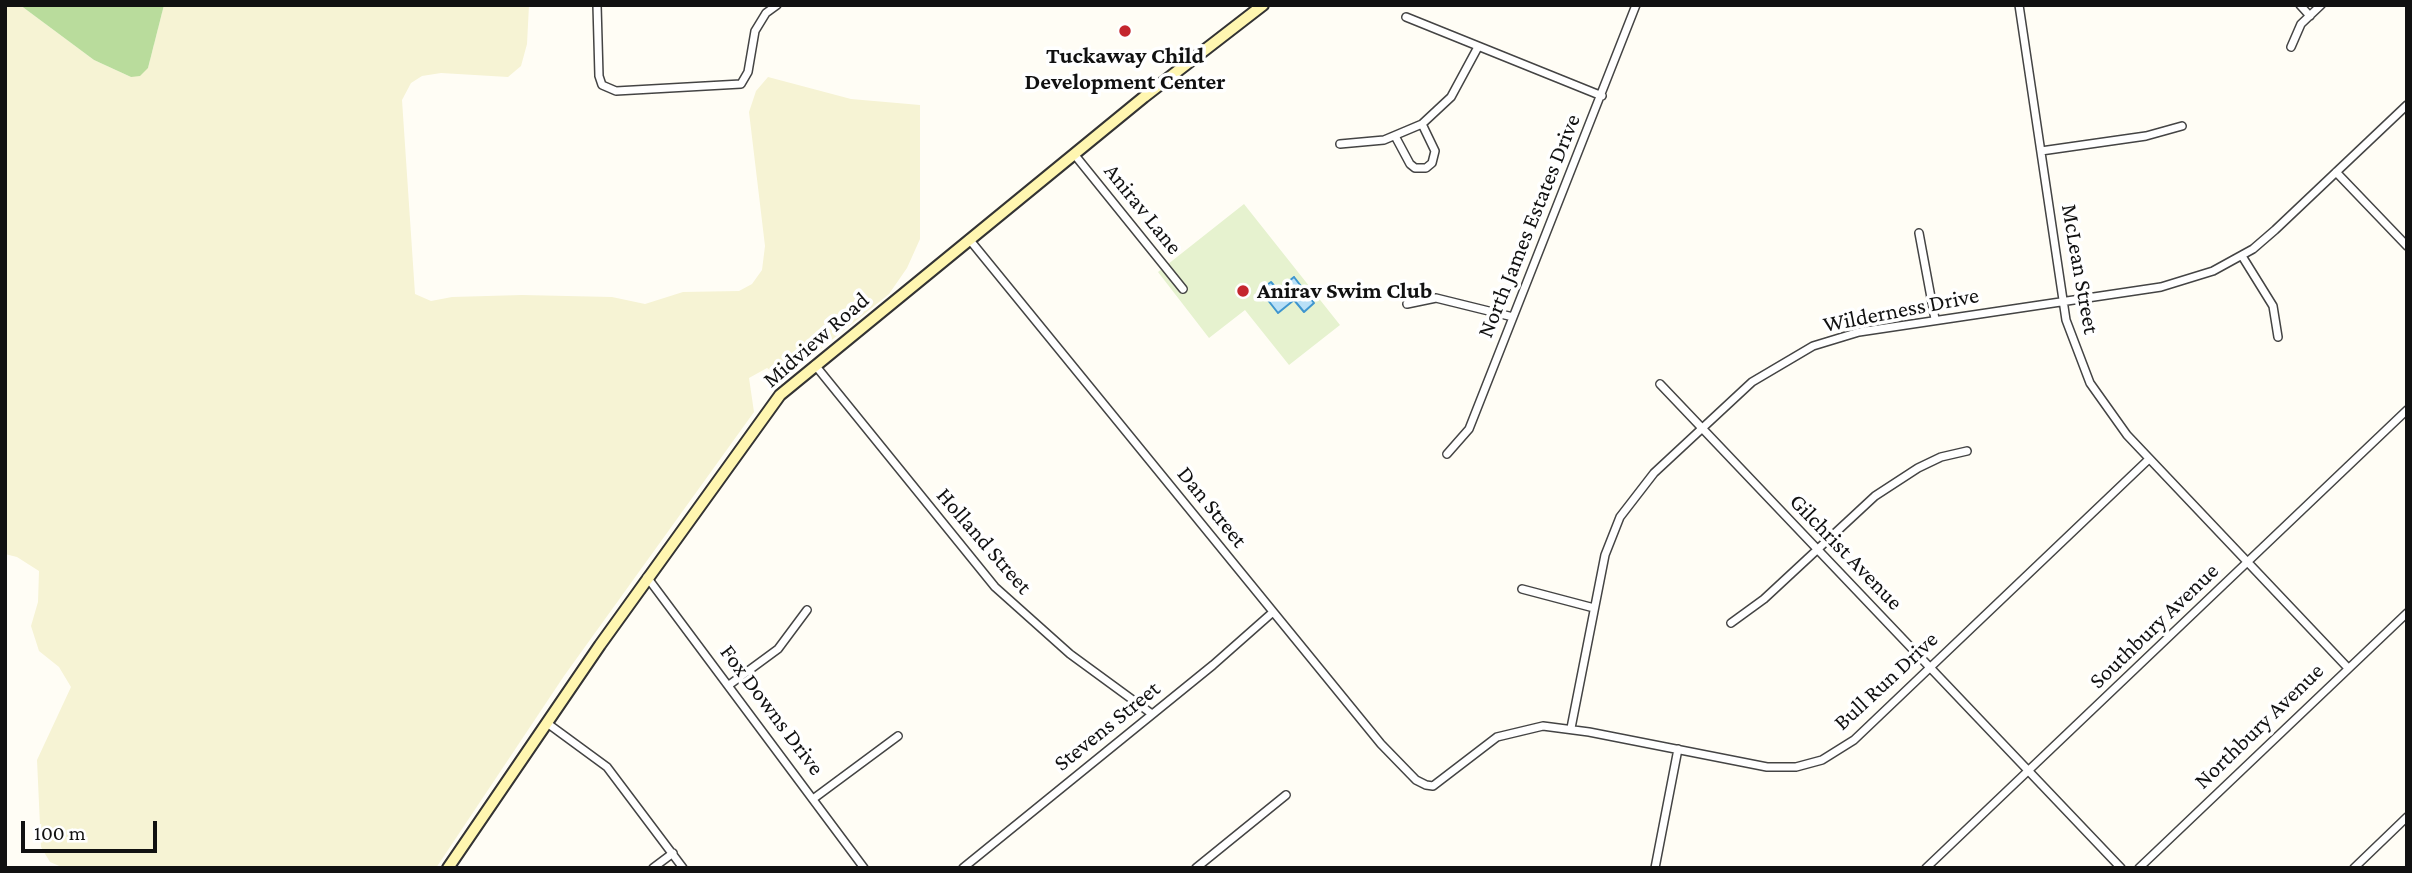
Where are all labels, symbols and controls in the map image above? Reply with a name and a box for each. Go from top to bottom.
marker: Tuckaway Child Development Center [1117,23,1133,39]
place label: Tuckaway Child Development Center [1024,42,1226,96]
street label: North James Estates Drive [1471,110,1587,342]
street label: Anirav Lane [1098,158,1188,260]
street label: McLean Street [2055,202,2105,336]
place label: Anirav Swim Club [1257,277,1432,305]
street label: Wilderness Drive [1821,281,1981,339]
marker: Anirav Swim Club [1235,283,1251,299]
street label: Midview Road [757,286,875,394]
street label: Dan Street [1171,461,1253,553]
street label: Holland Street [930,482,1038,600]
street label: Gilchrist Avenue [1784,488,1908,616]
street label: Southbury Avenue [2084,557,2224,695]
street label: Bull Run Drive [1828,626,1944,736]
street label: Fox Downs Drive [714,639,830,781]
street label: Northbury Avenue [2188,657,2330,795]
street label: Stevens Street [1048,675,1166,777]
scale bar [24,806,161,850]
text: 100 m [34,821,86,845]

